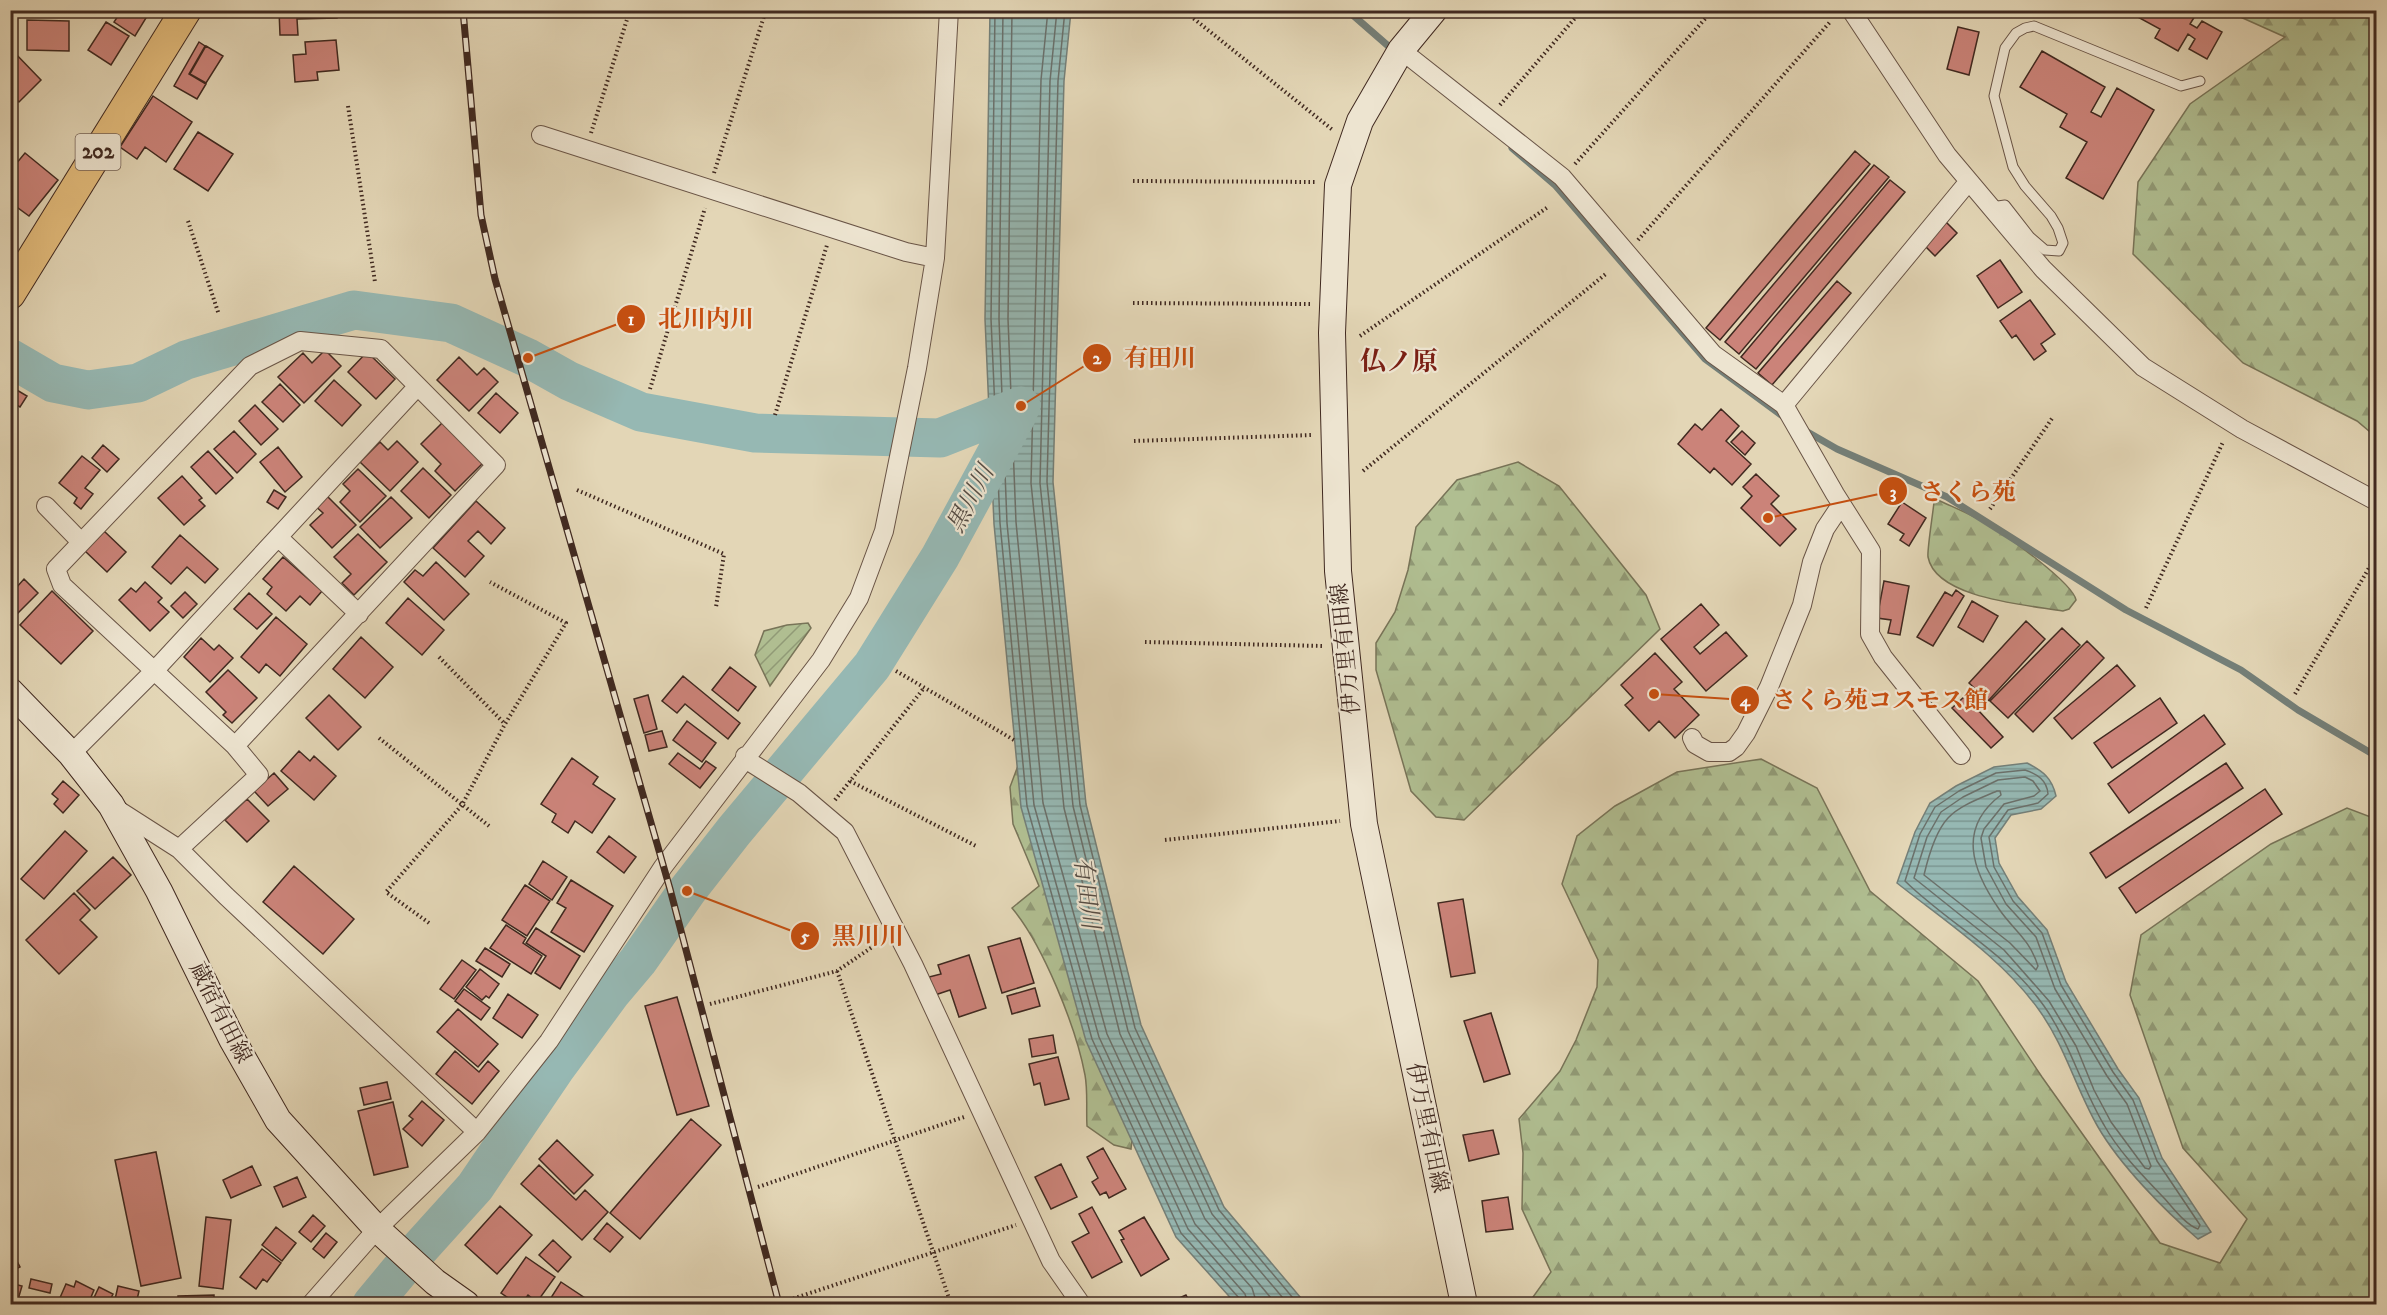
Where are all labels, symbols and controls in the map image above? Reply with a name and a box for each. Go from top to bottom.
road number: 202 [76,134,120,170]
callout: 北川内川 [616,298,766,340]
text: 北川内川 [658,305,754,335]
text: 1 [628,309,635,331]
callout: 有田川 [1082,337,1208,379]
text: 有田川 [1124,344,1196,374]
district label: 仏ノ原 [1360,346,1438,379]
text: 2 [1093,348,1103,370]
water label: 黒川川 [941,458,1003,538]
callout: さくら苑 [1878,470,2028,512]
text: さくら苑 [1920,478,2016,508]
text: 3 [1890,482,1897,504]
street label: 伊万里有田線 [1326,582,1366,716]
callout: さくら苑コスモス館 [1730,679,2000,721]
text: さくら苑コスモス館 [1772,686,1988,716]
text: 4 [1739,690,1751,712]
water label: 有田川 [1067,855,1106,934]
callout: 黒川川 [790,915,916,957]
text: 黒川川 [832,922,904,952]
text: 5 [800,926,810,948]
street label: 蔵宿有田線 [183,958,257,1068]
street label: 伊万里有田線 [1400,1061,1454,1195]

